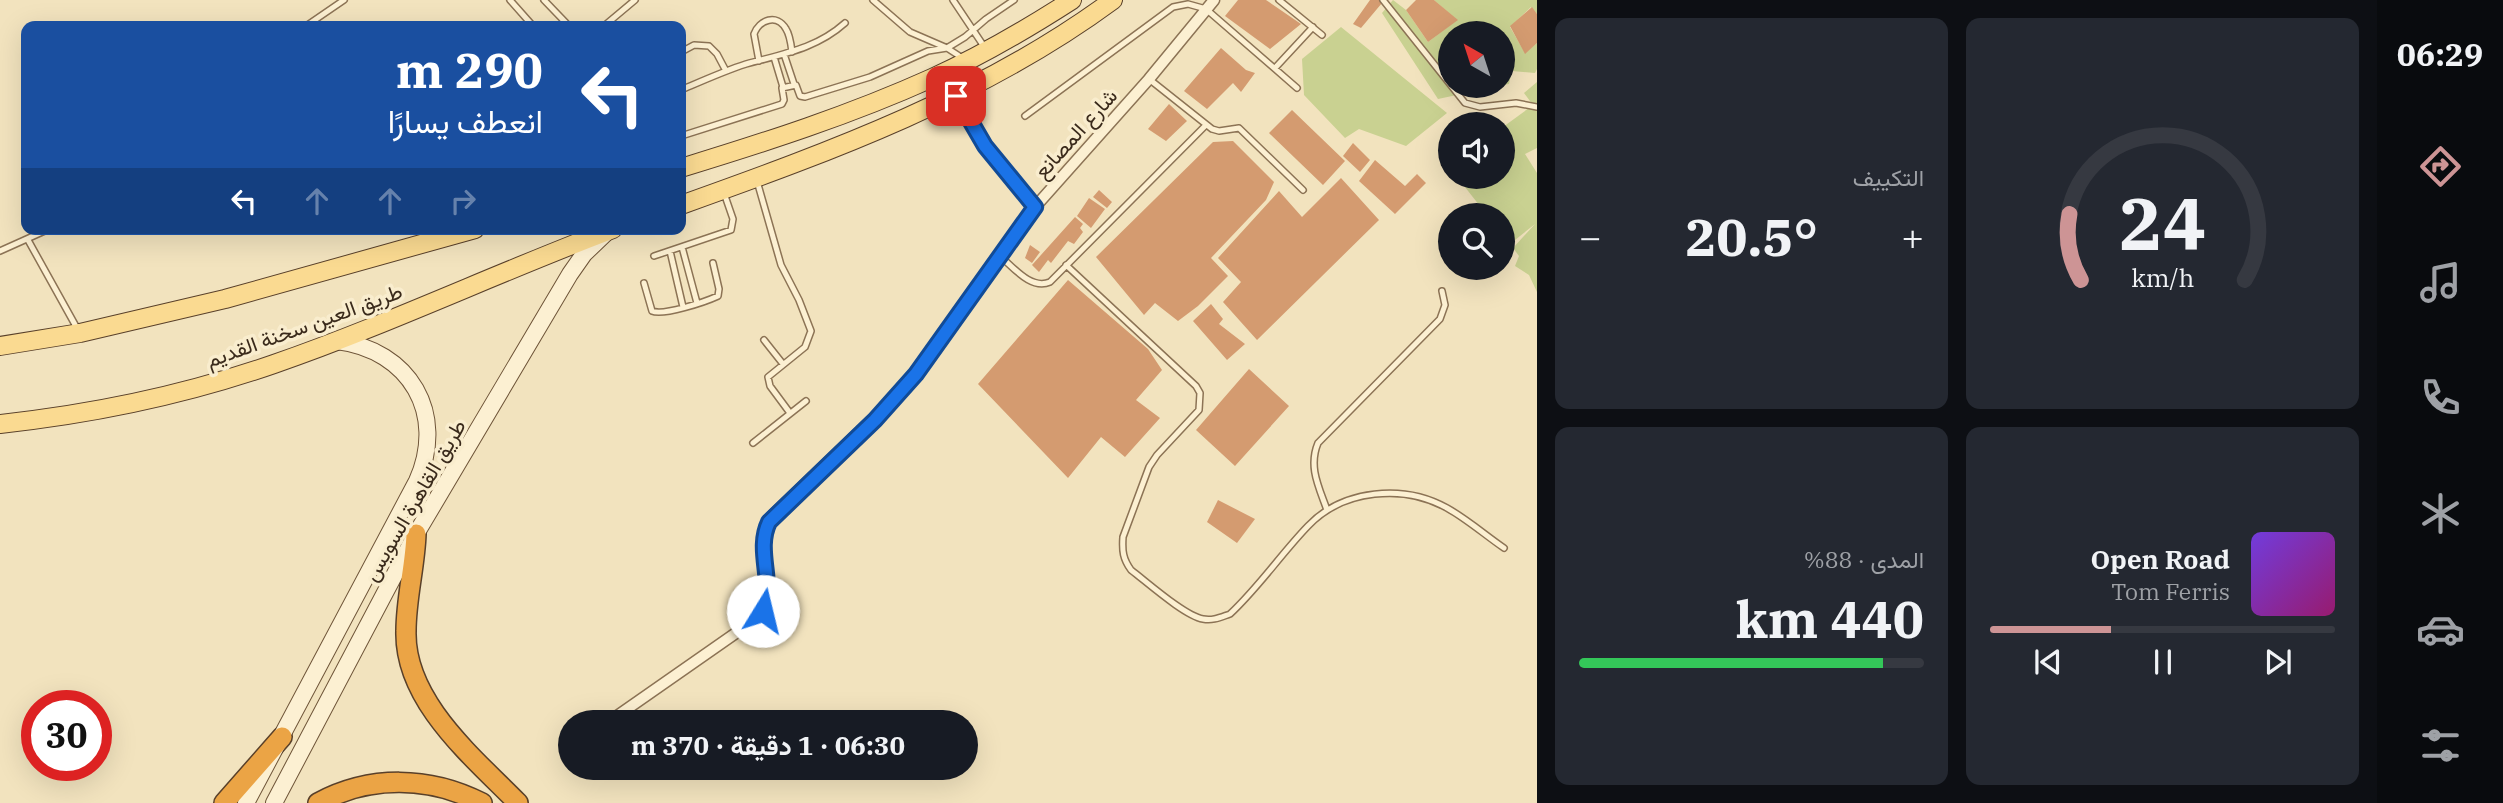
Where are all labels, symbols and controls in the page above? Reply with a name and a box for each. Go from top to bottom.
north arrow [1438,21,1516,98]
map controls [1438,21,1515,280]
text: 06:29 [2397,33,2483,75]
text: 290 m [396,38,543,101]
icon: left [567,49,658,140]
pin [926,66,986,126]
icon: arrive [937,77,975,115]
street label: شارع المصانع [1027,82,1124,185]
text: انعطف يسارًا [388,100,543,142]
button: sound [1438,112,1515,189]
icon: directions [2416,142,2465,191]
text: التكييف [1853,162,1924,192]
text: 24 [2119,175,2206,270]
icon: left [225,182,263,220]
icon: ahead [298,182,336,220]
icon: ahead [371,182,409,220]
icon: right [444,182,482,220]
button: search [1438,203,1515,280]
text: 20.5° [1685,203,1818,270]
text: − [1579,212,1602,261]
text: + [1901,212,1924,261]
icon: music [2416,258,2465,307]
text: km/h [2131,260,2194,293]
street label: طريق العين سخنة القديم [202,276,406,374]
icon: phone [2416,373,2465,422]
street label: طريق القاهرة السويس [356,414,472,586]
icon: climate [2416,489,2465,538]
text: Open Road [2091,542,2230,576]
text: المدى · 88% [1804,544,1924,574]
position arrow [726,574,800,648]
text: Tom Ferris [2111,576,2230,606]
text: 440 km [1735,585,1924,652]
icon: car [2416,605,2465,654]
icon: previous [2029,643,2067,681]
icon: pause [2144,643,2182,681]
icon: next [2259,643,2297,681]
speed limit sign: 30 [21,690,112,781]
icon: filters [2416,721,2465,770]
text: 06:30 · 1 دقيقة · 370 m [631,728,905,762]

